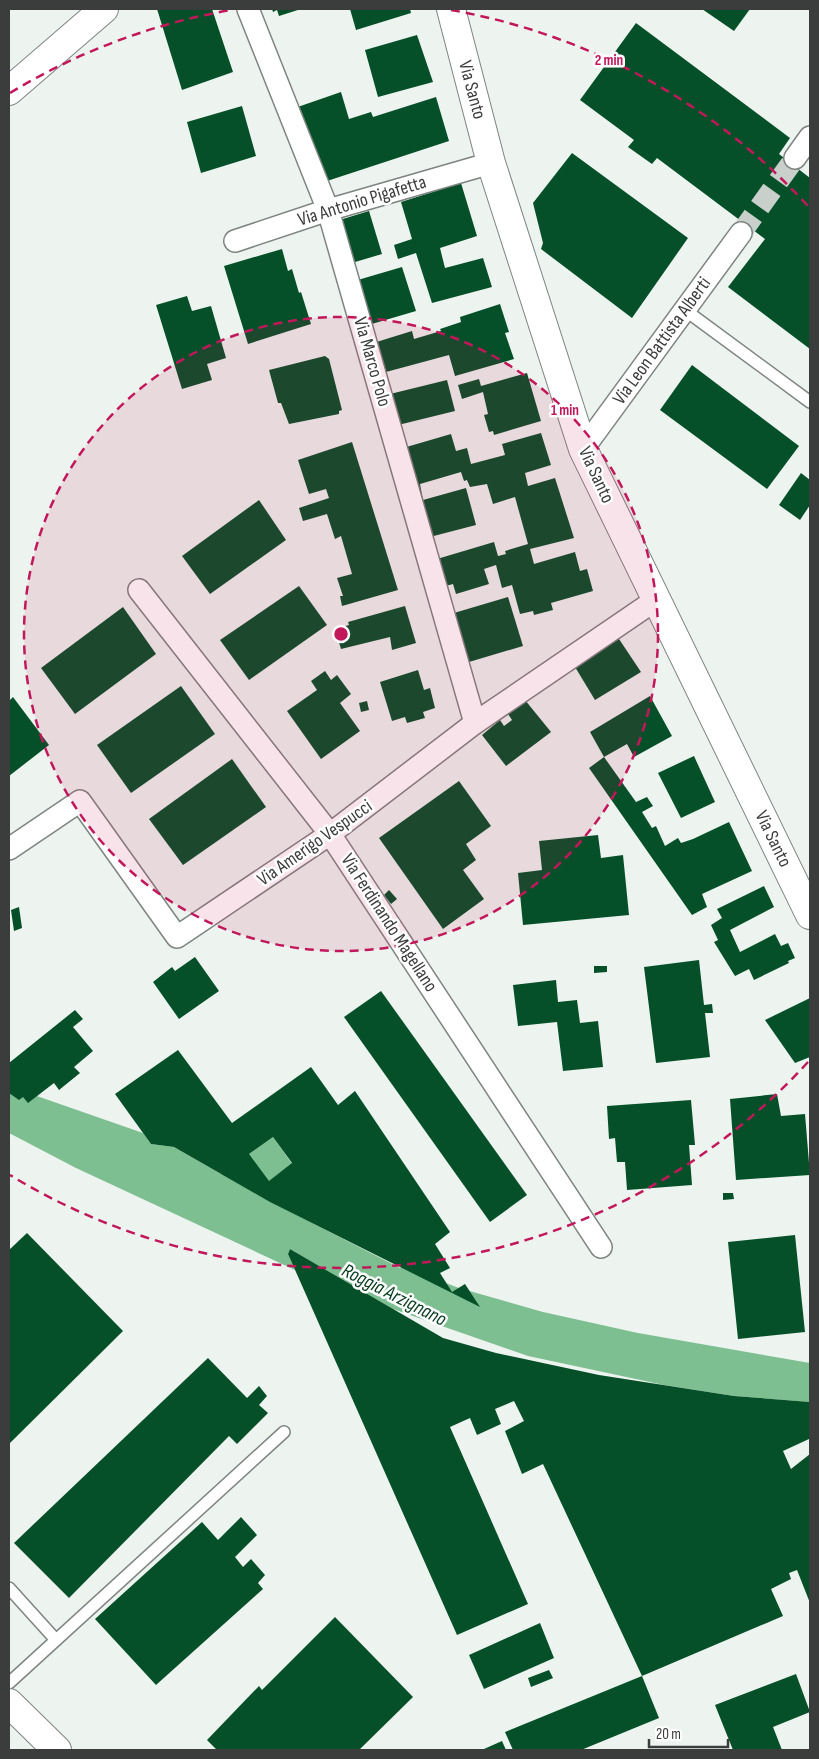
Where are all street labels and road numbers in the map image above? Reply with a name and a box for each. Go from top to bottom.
street label: Via Santo [453,58,491,122]
street label: Via Antonio Pigafetta [295,171,429,231]
street label: Via Leon Battista Alberti [608,273,716,409]
street label: Via Marco Polo [348,315,396,409]
street label: Via Santo [573,443,619,507]
street label: Via Amerigo Vespucci [253,795,377,891]
street label: Via Santo [750,807,796,871]
street label: Via Ferdinando Magellano [336,850,442,996]

